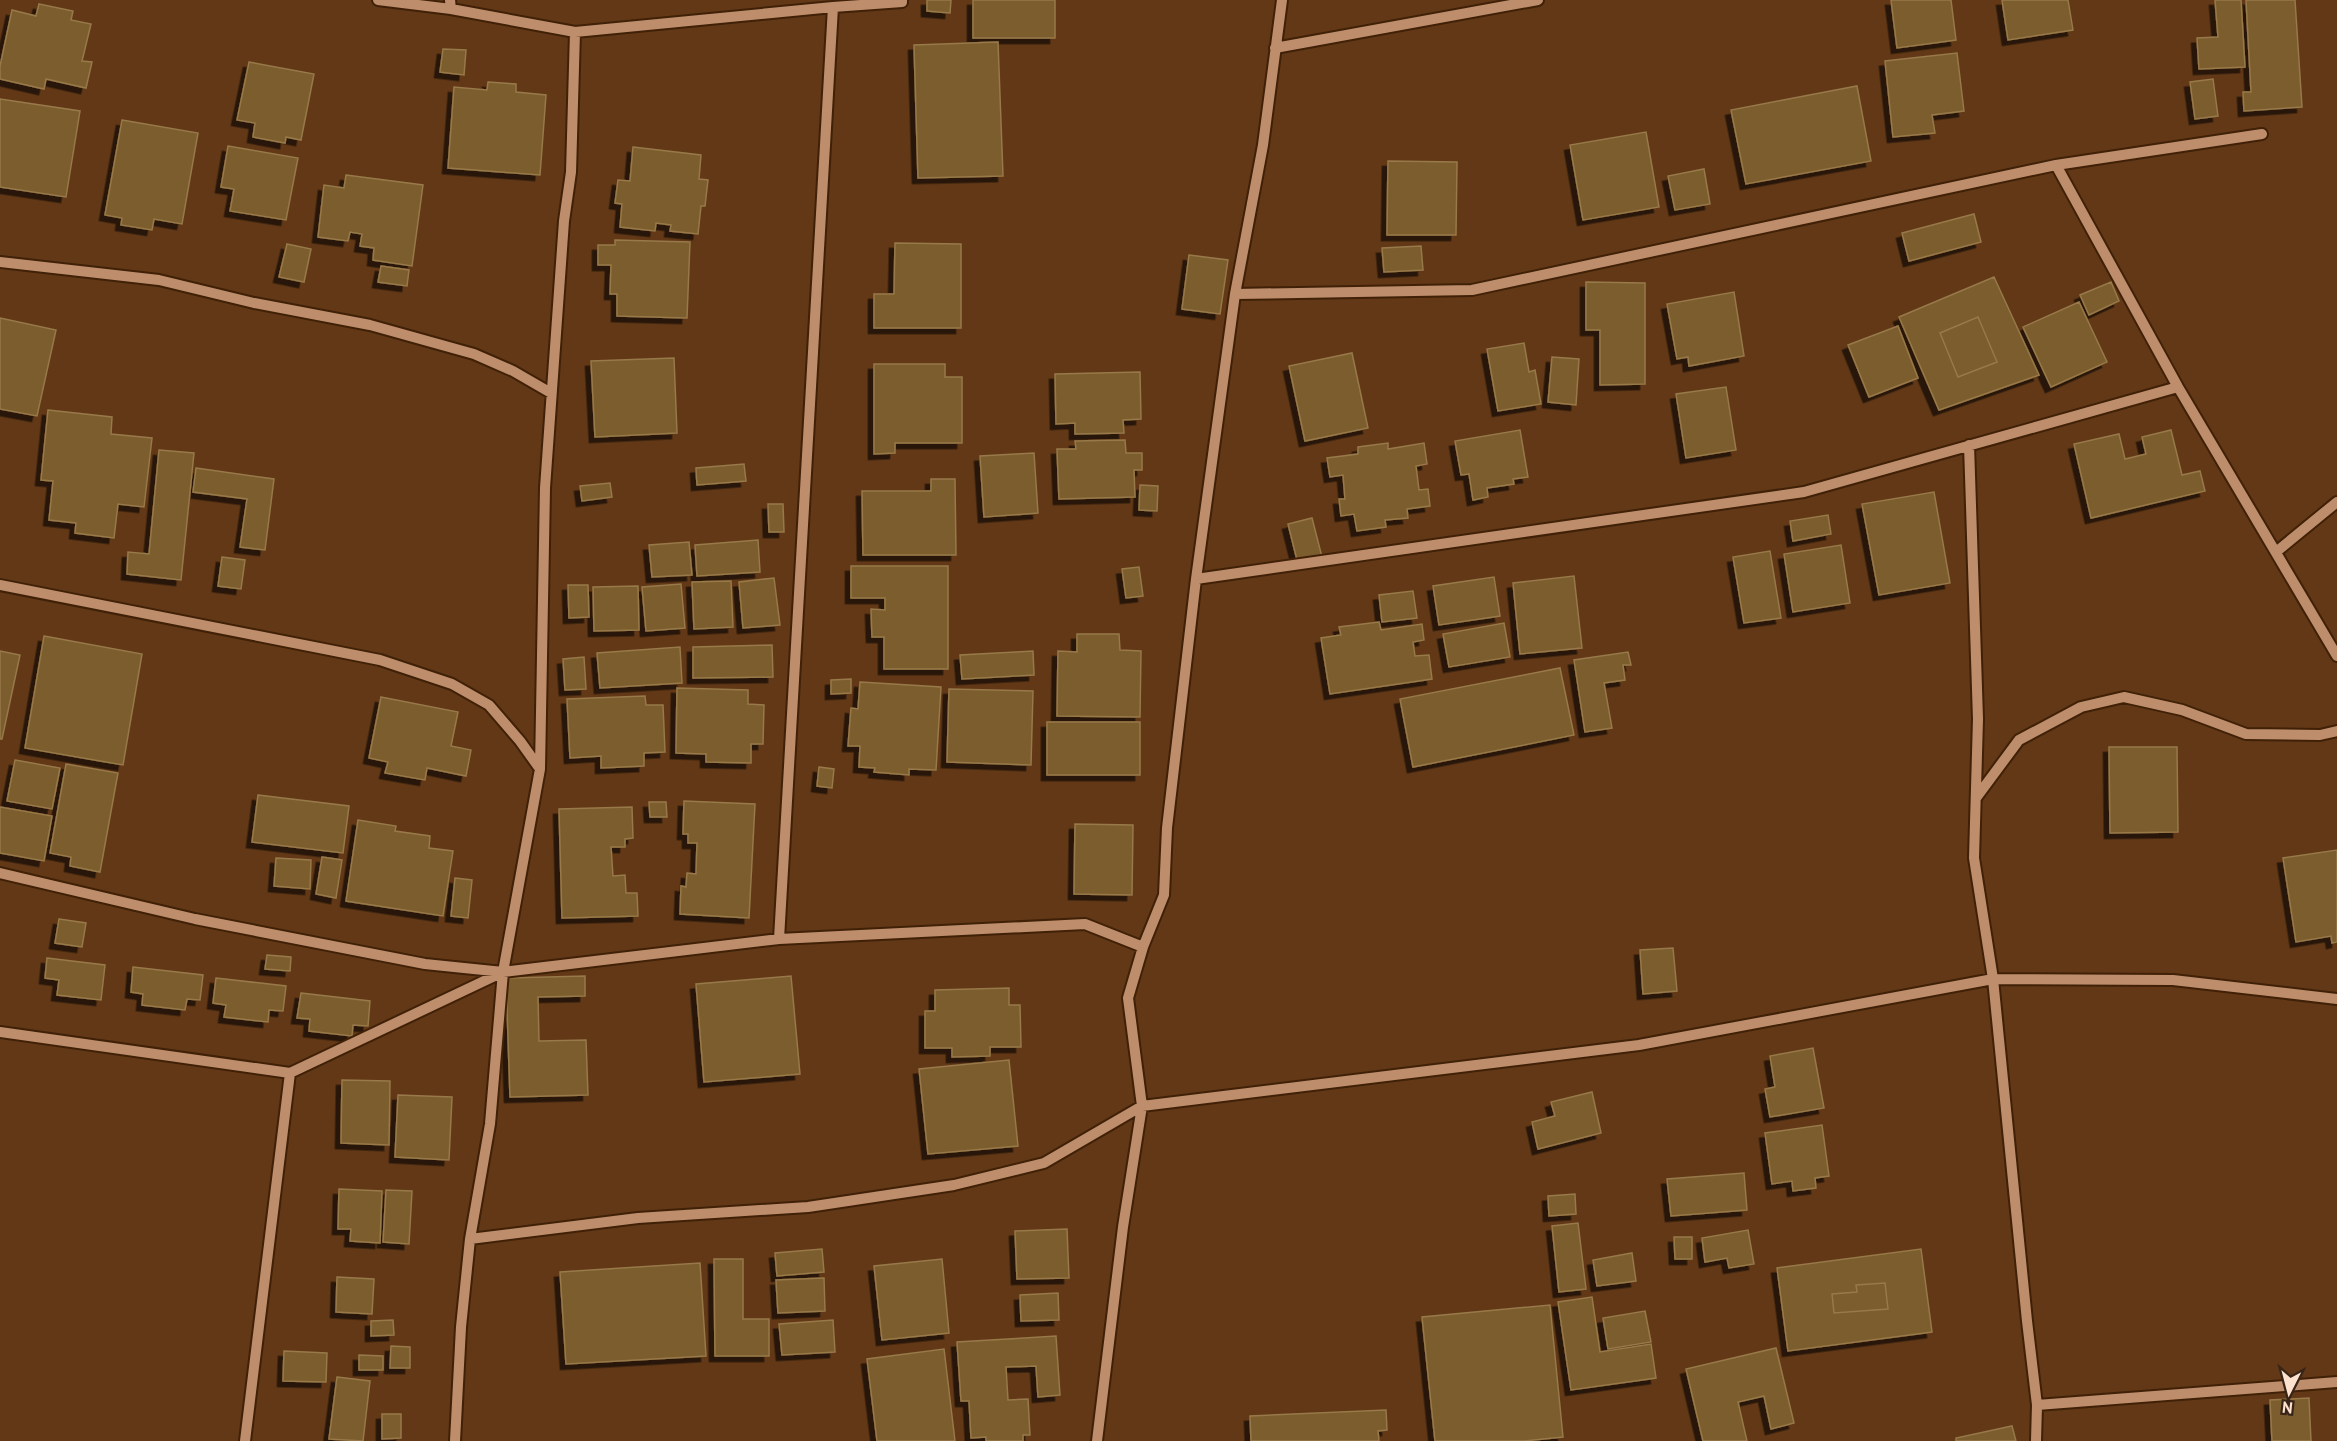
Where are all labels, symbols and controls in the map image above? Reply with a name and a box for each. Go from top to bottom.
north arrow [2259,1363,2319,1423]
text: N [2281,1397,2294,1418]

